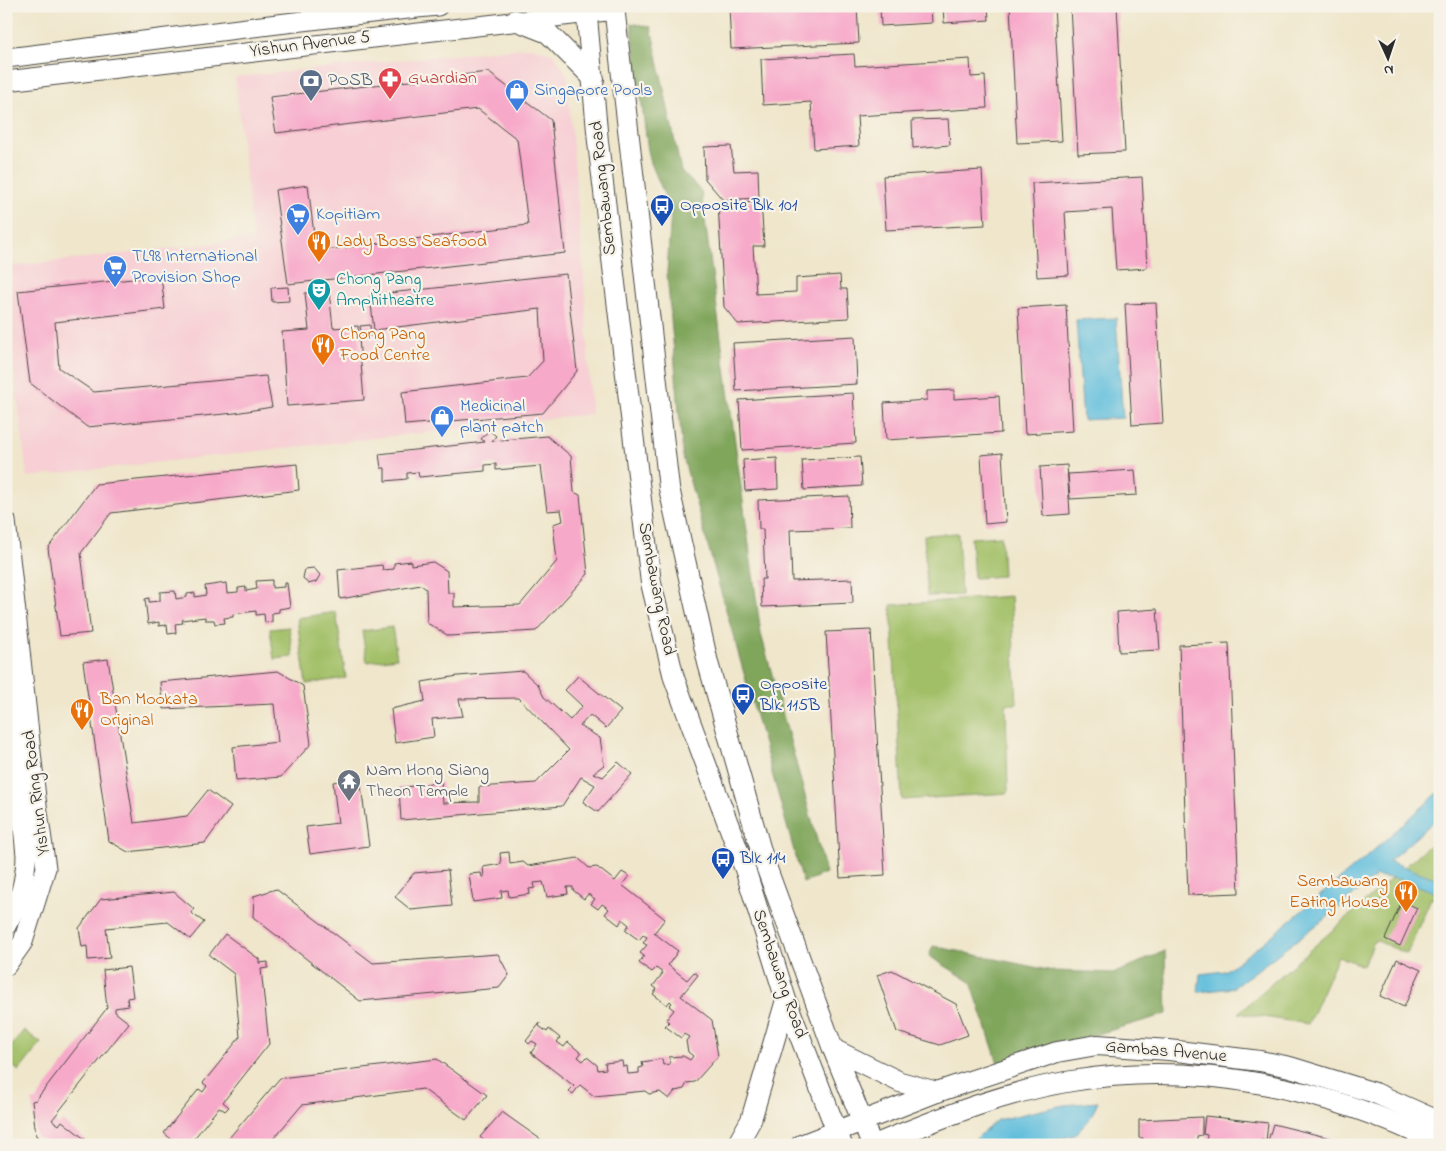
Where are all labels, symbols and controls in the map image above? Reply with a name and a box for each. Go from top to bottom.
street label: Yishun Avenue 5 [248,25,372,65]
north arrow [1364,32,1414,82]
text: N [1383,59,1394,80]
pharmacy icon: Guardian [377,66,403,100]
place label: Guardian [408,66,477,92]
bank icon: POSB [298,68,324,102]
place label: POSB [328,68,373,94]
shop icon: Singapore Pools [504,78,530,112]
place label: Singapore Pools [534,78,653,105]
street label: Sembawang Road [584,119,625,256]
bus stop icon: Opposite Blk 101 [649,193,675,227]
place label: Opposite Blk 101 [680,193,798,219]
supermarket icon: Kopitiam [285,202,311,236]
place label: Kopitiam [316,202,380,228]
restaurant icon: Lady Boss Seafood [306,229,332,263]
place label: Lady Boss Seafood [336,229,487,255]
place label: TL98 International Provision Shop [132,244,257,291]
supermarket icon: TL98 International Provision Shop [102,254,128,288]
place label: Chong Pang Amphitheatre [336,267,435,314]
theatre icon: Chong Pang Amphitheatre [306,277,332,311]
place label: Chong Pang Food Centre [339,322,431,369]
restaurant icon: Chong Pang Food Centre [310,332,336,366]
place label: Medicinal plant patch [460,394,544,441]
shop icon: Medicinal plant patch [429,404,455,438]
street label: Sembawang Road [629,520,682,658]
place label: Opposite Blk 115B [759,672,828,719]
bus stop icon: Opposite Blk 115B [730,682,756,716]
place label: Ban Mookata Original [99,687,198,735]
restaurant icon: Ban Mookata Original [69,697,95,731]
street label: Yishun Ring Road [16,728,59,857]
place label: Nam Hong Siang Theon Temple [366,758,489,805]
temple icon: Nam Hong Siang Theon Temple [336,768,362,802]
bus stop icon: Blk 114 [710,846,736,880]
place label: Blk 114 [739,846,786,872]
place label: Sembawang Eating House [1289,869,1389,917]
restaurant icon: Sembawang Eating House [1393,879,1419,913]
street label: Sembawang Road [744,906,813,1042]
street label: Gambas Avenue [1104,1034,1229,1070]

